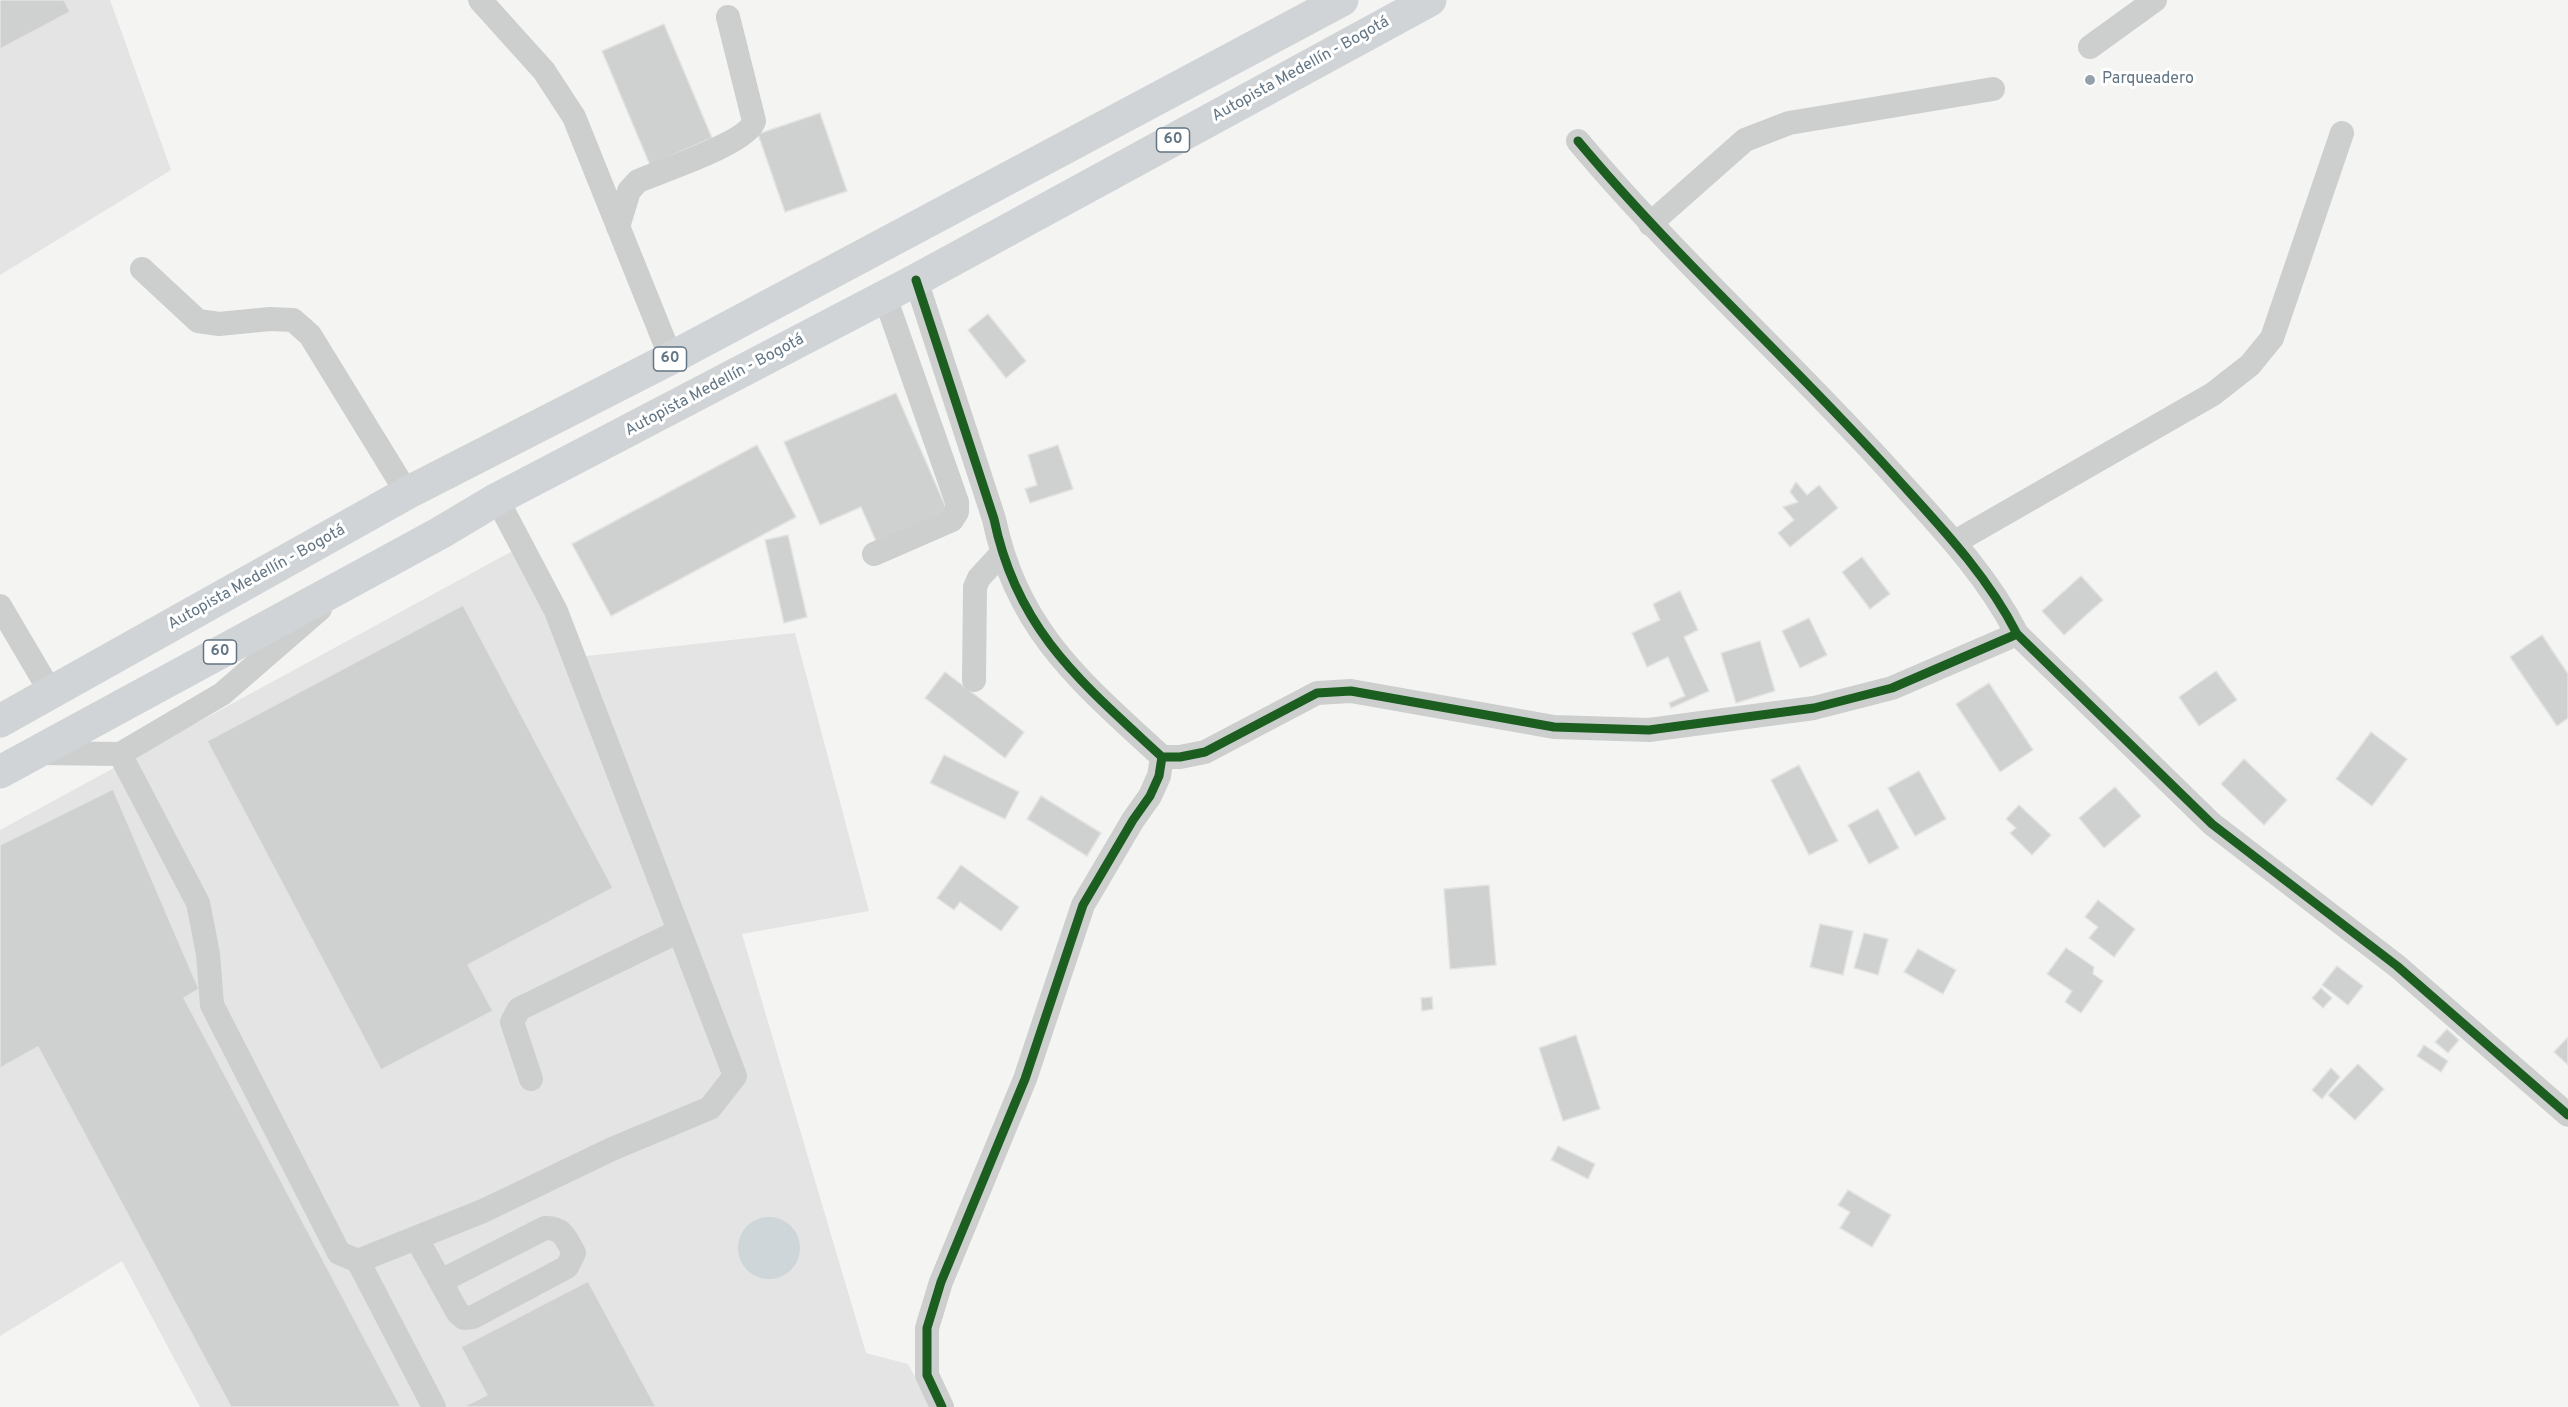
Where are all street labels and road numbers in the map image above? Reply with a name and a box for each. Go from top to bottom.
street label: Autopista Medellín - Bogotá [1209,13,1393,127]
road number: 60 [1156,128,1190,152]
street label: Autopista Medellín - Bogotá [622,331,808,441]
road number: 60 [654,347,686,371]
street label: Autopista Medellín - Bogotá [165,521,349,635]
road number: 60 [204,640,236,664]

